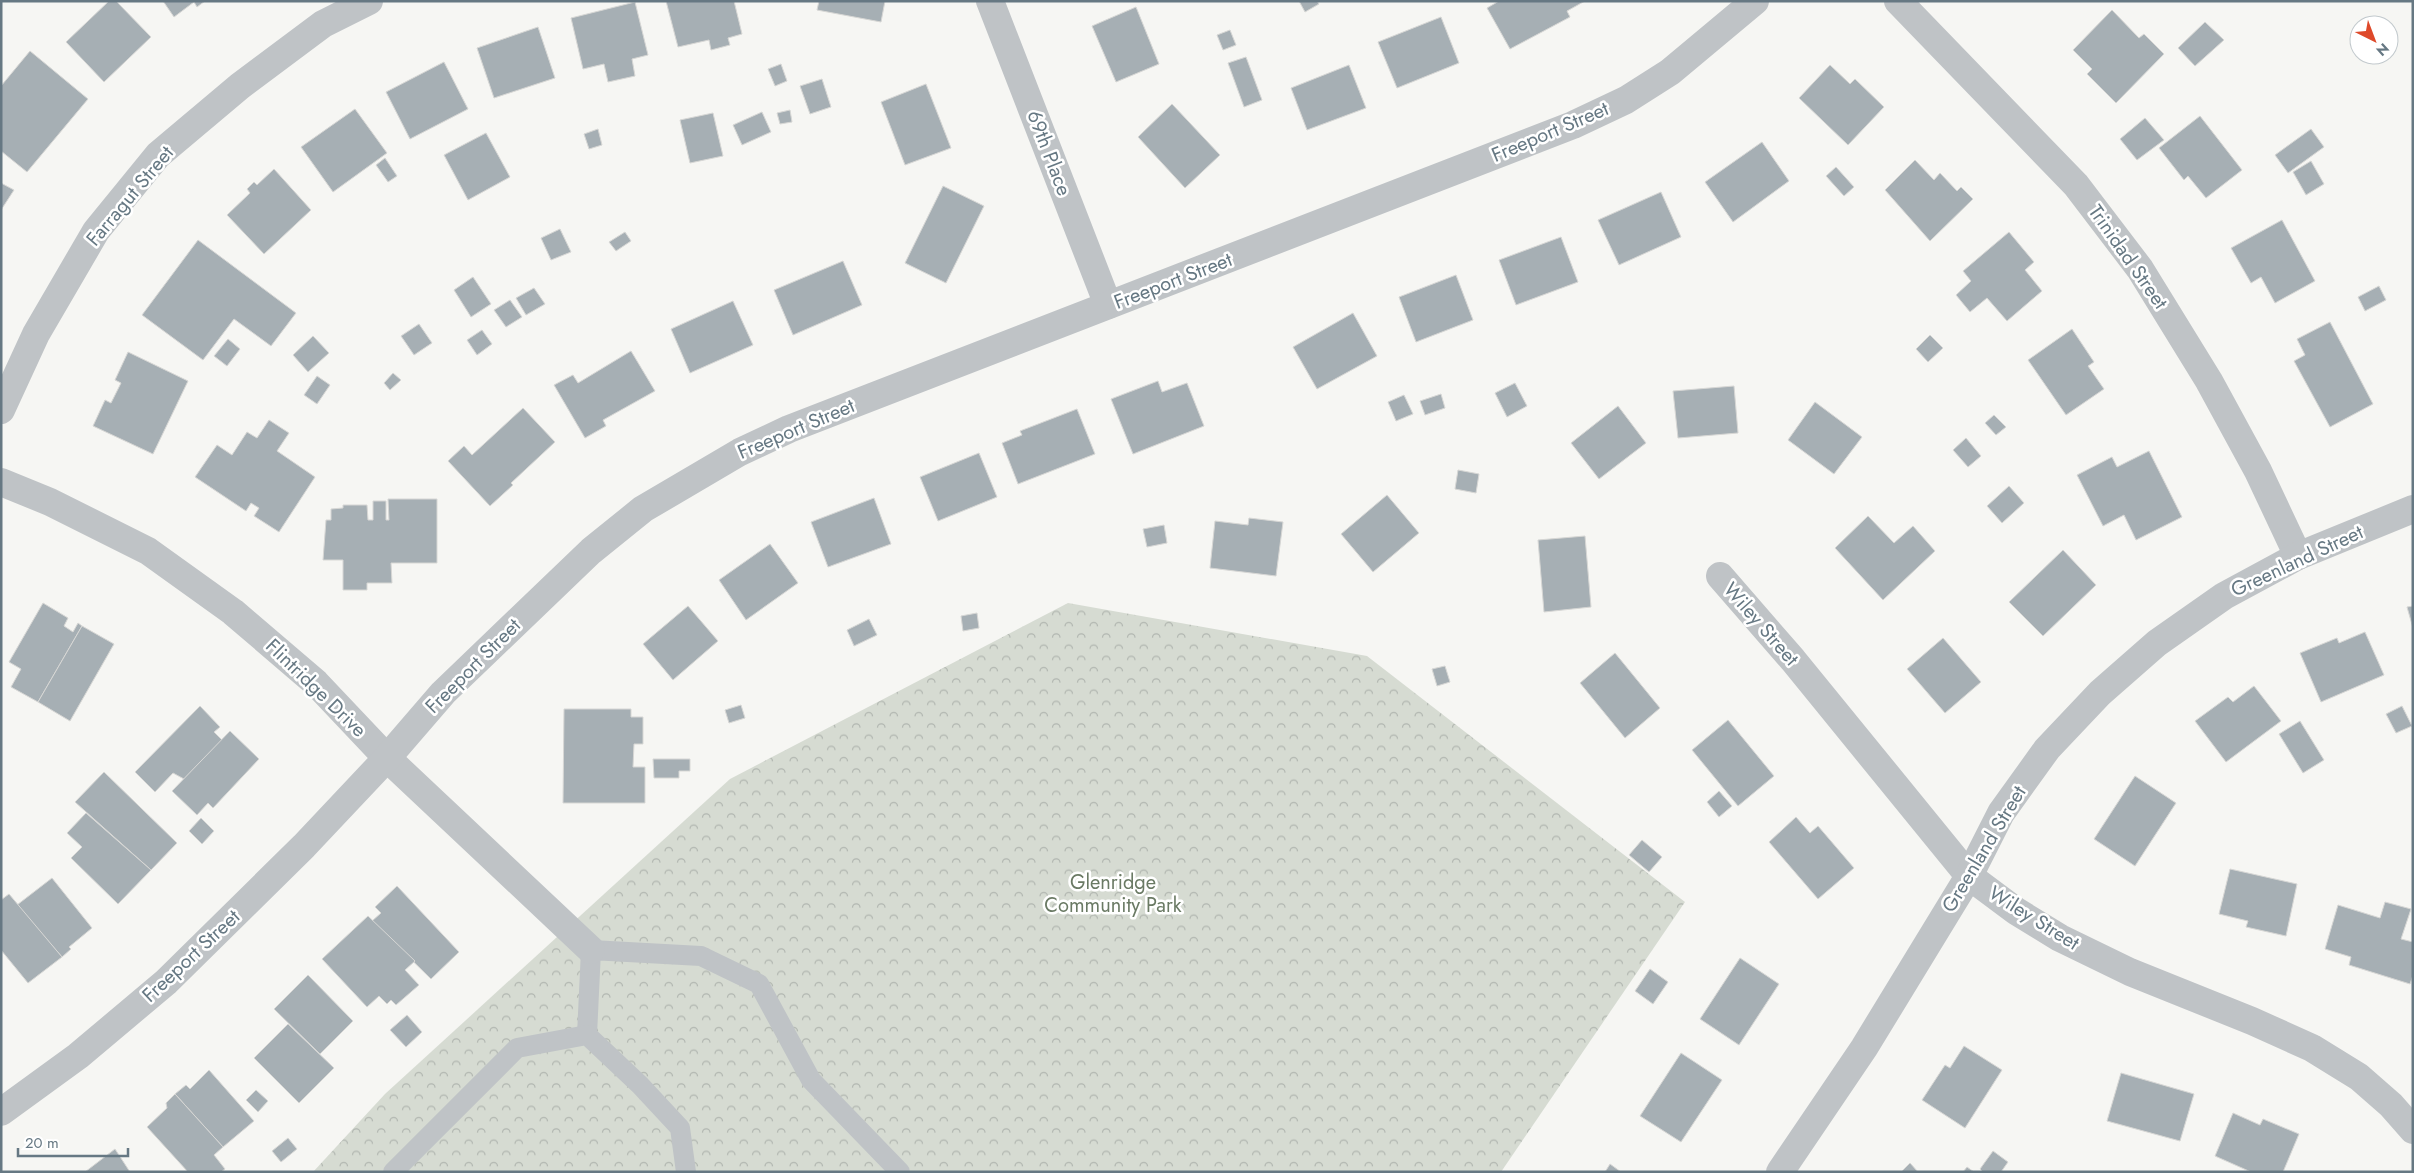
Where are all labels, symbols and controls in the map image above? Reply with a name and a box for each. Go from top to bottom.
north arrow [2349,15,2399,65]
text: N [2372,39,2394,61]
street label: Freeport Street [1487,94,1613,170]
street label: 69th Place [1019,106,1079,200]
street label: Farragut Street [79,139,181,252]
street label: Trinidad Street [2081,199,2175,315]
street label: Freeport Street [1110,245,1236,317]
street label: Freeport Street [733,391,859,467]
street label: Greenland Street [2226,518,2368,604]
street label: Wiley Street [1717,576,1806,672]
street label: Freeport Street [419,612,527,720]
street label: Flintridge Drive [259,632,373,744]
street label: Greenland Street [1935,780,2033,918]
park label: Glenridge Community Park [1044,868,1182,920]
street label: Wiley Street [1983,879,2085,957]
street label: Freeport Street [136,903,247,1009]
scale bar [18,1126,128,1158]
text: 20 m [25,1132,59,1154]

